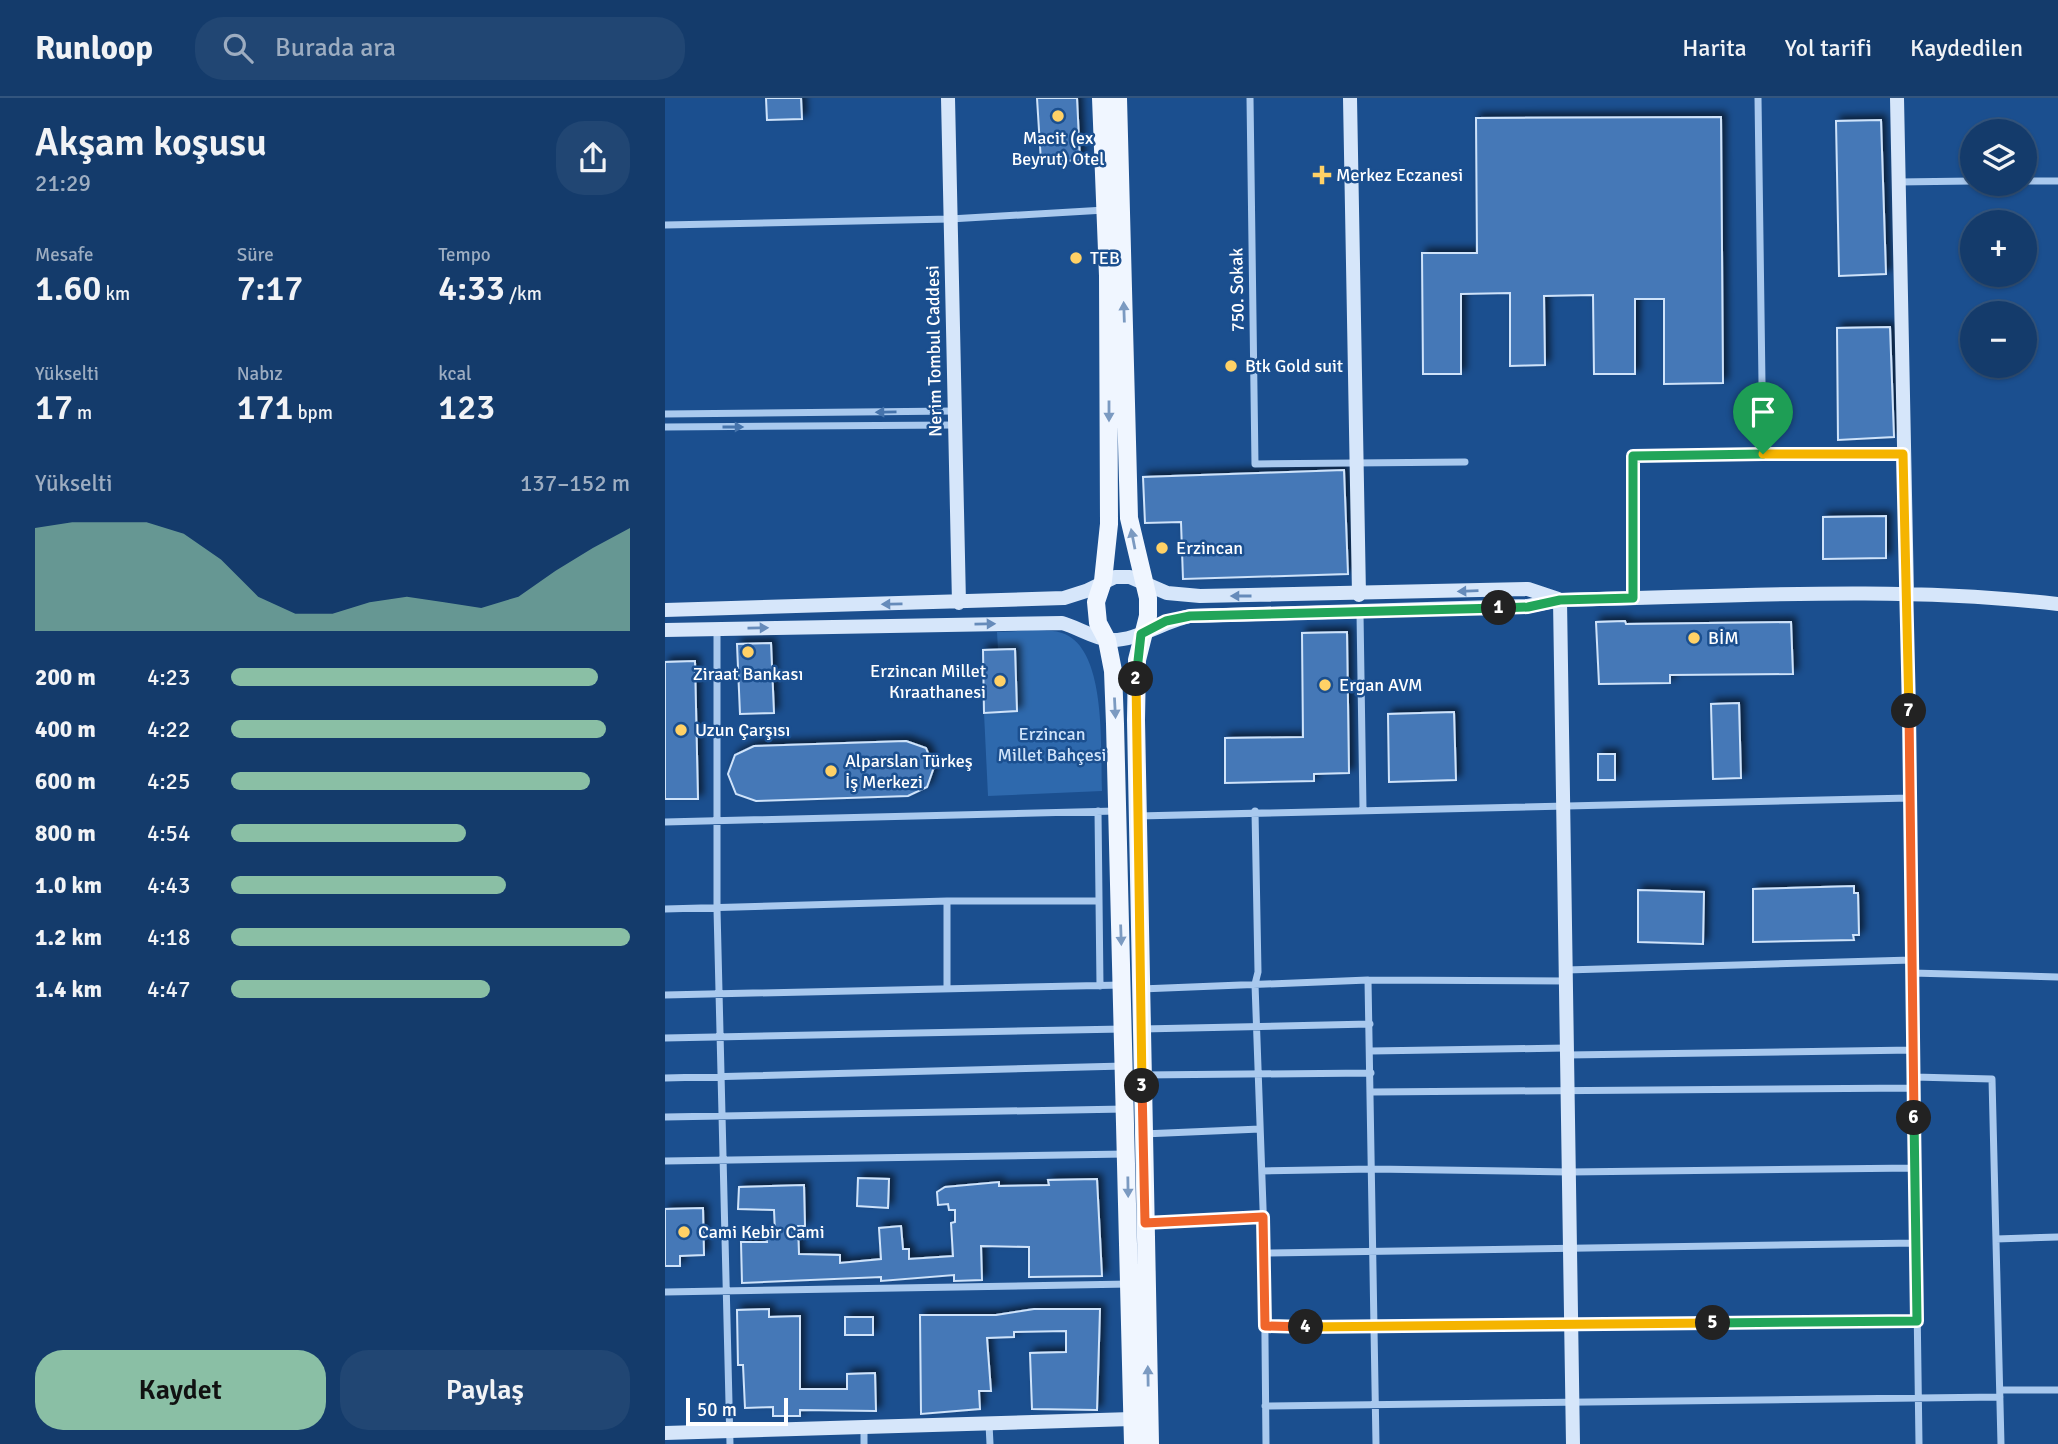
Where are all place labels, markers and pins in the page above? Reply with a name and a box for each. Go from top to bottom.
marker: Macit (ex Beyrut) Otel [1050,108,1066,124]
place label: Macit (ex Beyrut) Otel [1011,127,1105,170]
place label: Merkez Eczanesi [1336,164,1463,186]
marker: Merkez Eczanesi [1314,167,1330,183]
place label: TEB [1090,247,1120,269]
marker: TEB [1068,250,1084,266]
place label: Btk Gold suit [1245,355,1343,377]
marker: Btk Gold suit [1223,358,1239,374]
pin [1733,382,1793,454]
place label: Erzincan [1176,537,1243,559]
marker: Erzincan [1154,540,1170,556]
pin: 1 [1481,590,1517,626]
place label: BİM [1708,627,1739,649]
marker: BİM [1686,630,1702,646]
marker: Ziraat Bankası [740,644,756,660]
place label: Erzincan Millet Kıraathanesi [870,660,986,703]
pin: 2 [1119,662,1154,696]
place label: Ziraat Bankası [693,663,803,685]
marker: Erzincan Millet Kıraathanesi [992,673,1008,689]
place label: Ergan AVM [1339,674,1423,696]
marker: Ergan AVM [1317,677,1333,693]
pin: 7 [1891,694,1927,728]
place label: Uzun Çarşısı [695,719,790,741]
marker: Uzun Çarşısı [673,722,689,738]
place label: Alparslan Türkeş İş Merkezi [845,750,973,793]
marker: Alparslan Türkeş İş Merkezi [823,763,839,779]
pin: 3 [1125,1068,1159,1104]
pin: 6 [1897,1100,1931,1136]
place label: Cami Kebir Cami [698,1221,825,1243]
marker: Cami Kebir Cami [676,1224,692,1240]
pin: 5 [1695,1306,1731,1340]
pin: 4 [1289,1310,1323,1344]

